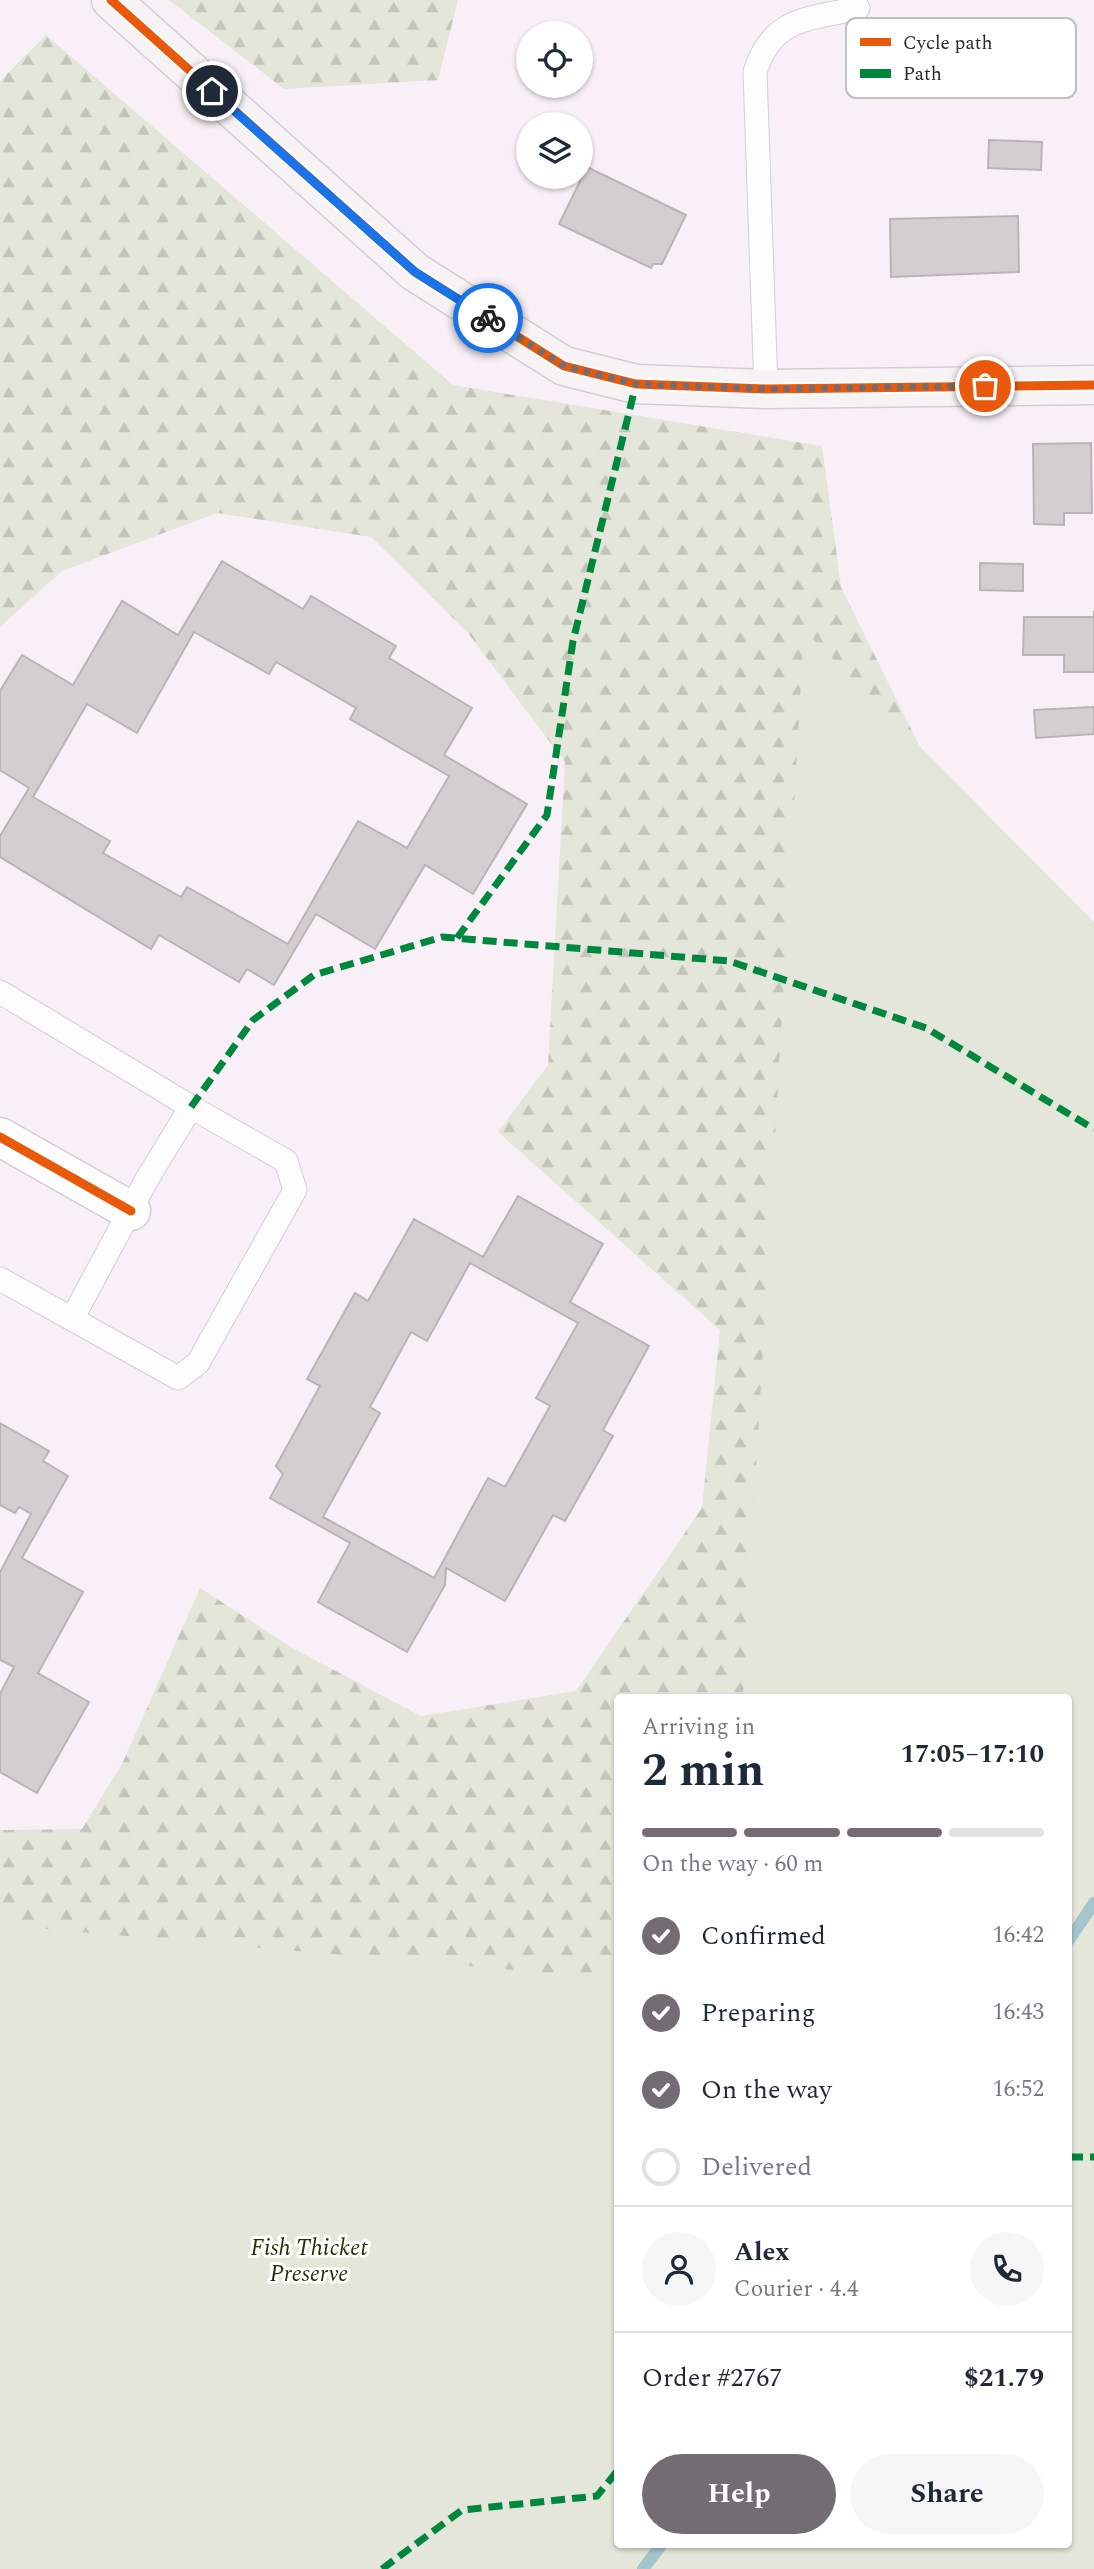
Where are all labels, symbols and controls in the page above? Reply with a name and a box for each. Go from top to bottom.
legend [846,18,1076,98]
map controls [516,21,593,189]
button: locate [516,21,593,98]
text: Cycle path [903,29,993,58]
text: Path [903,60,942,89]
pin [182,61,242,121]
icon: home [193,72,231,110]
button: layers [516,112,593,189]
courier [453,283,523,353]
icon: bike [469,299,507,337]
pin [955,356,1015,416]
icon: bag [966,367,1004,405]
text: Arriving in [642,1710,755,1745]
text: 17:05–17:10 [900,1734,1044,1774]
text: 2 min [642,1736,764,1806]
text: On the way · 60 m [642,1847,823,1882]
text: Confirmed [701,1916,826,1956]
icon: check [642,1917,680,1955]
text: 16:42 [992,1918,1044,1953]
text: Preparing [701,1993,815,2033]
icon: check [642,1994,680,2032]
text: 16:43 [992,1995,1044,2030]
text: On the way [701,2070,832,2110]
icon: check [642,2071,680,2109]
text: 16:52 [992,2072,1044,2107]
text: Delivered [701,2147,812,2187]
park label: Fish Thicket Preserve [251,2231,368,2292]
button: person [642,2232,716,2306]
text: Alex [734,2232,789,2272]
button: phone [970,2232,1044,2306]
text: Courier · 4.4 [734,2272,859,2307]
text: Order #2767 [642,2358,782,2398]
text: $21.79 [964,2358,1044,2398]
button: Help [642,2454,836,2534]
button: Share [850,2454,1044,2534]

